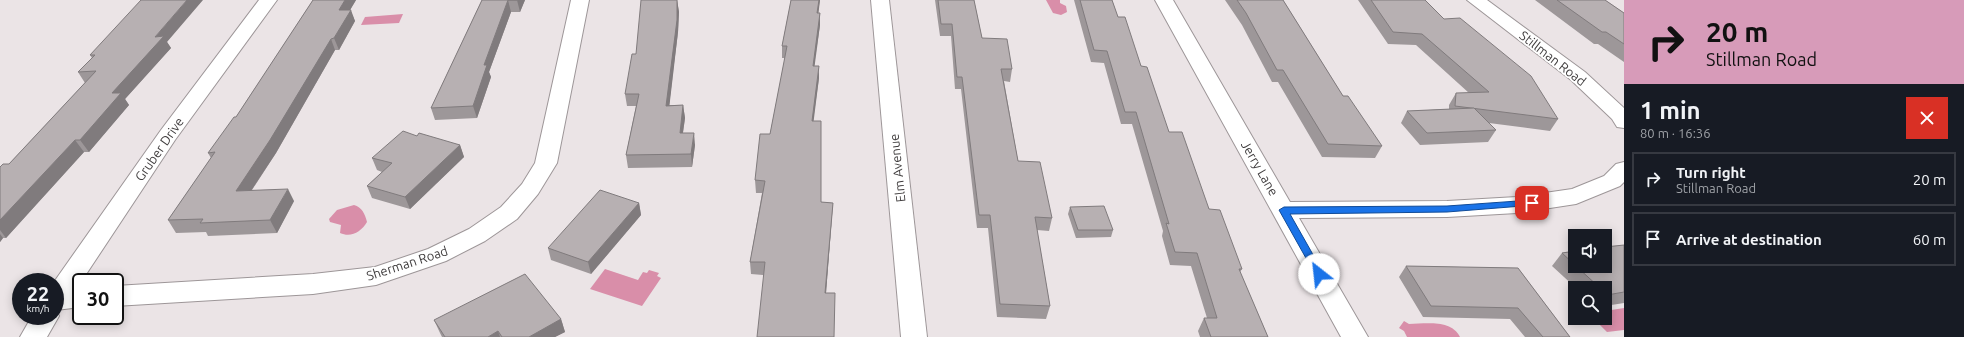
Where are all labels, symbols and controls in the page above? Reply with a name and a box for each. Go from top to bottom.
icon: right [1640,16,1692,68]
text: 20 m [1706,16,1768,47]
street label: Stillman Road [1517,28,1589,88]
text: Stillman Road [1706,49,1817,69]
text: 1 min [1640,97,1701,124]
button: close [1906,97,1948,139]
street label: Gruber Drive [132,115,186,183]
text: 80 m · 16:36 [1640,126,1711,140]
street label: Elm Avenue [886,133,908,203]
street label: Jerry Lane [1239,138,1281,198]
text: Turn right [1676,164,1746,181]
icon: right [1642,168,1664,190]
text: 20 m [1913,171,1946,188]
text: Stillman Road [1676,181,1756,195]
pin [1515,186,1549,220]
icon: arrive [1521,192,1543,214]
icon: arrive [1642,228,1664,250]
map controls [1568,229,1612,325]
button: sound [1568,229,1612,273]
text: Arrive at destination [1676,231,1822,248]
text: 60 m [1913,231,1946,248]
street label: Sherman Road [365,243,449,283]
position arrow [1298,253,1340,295]
speed limit sign: 30 [72,273,124,325]
button: search [1568,281,1612,325]
text: 22 [27,282,49,305]
text: km/h [26,303,50,314]

